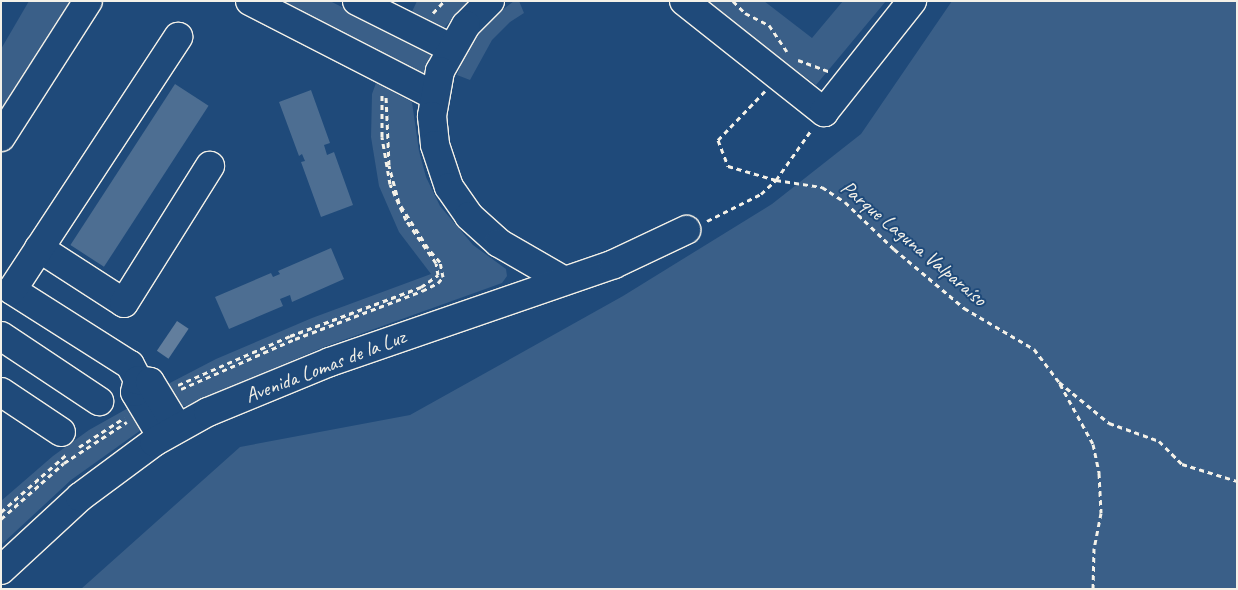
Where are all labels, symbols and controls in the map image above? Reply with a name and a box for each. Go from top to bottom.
street label: Parque Laguna Valparaíso [836,175,992,311]
street label: Avenida Lomas de la Luz [241,324,409,408]

